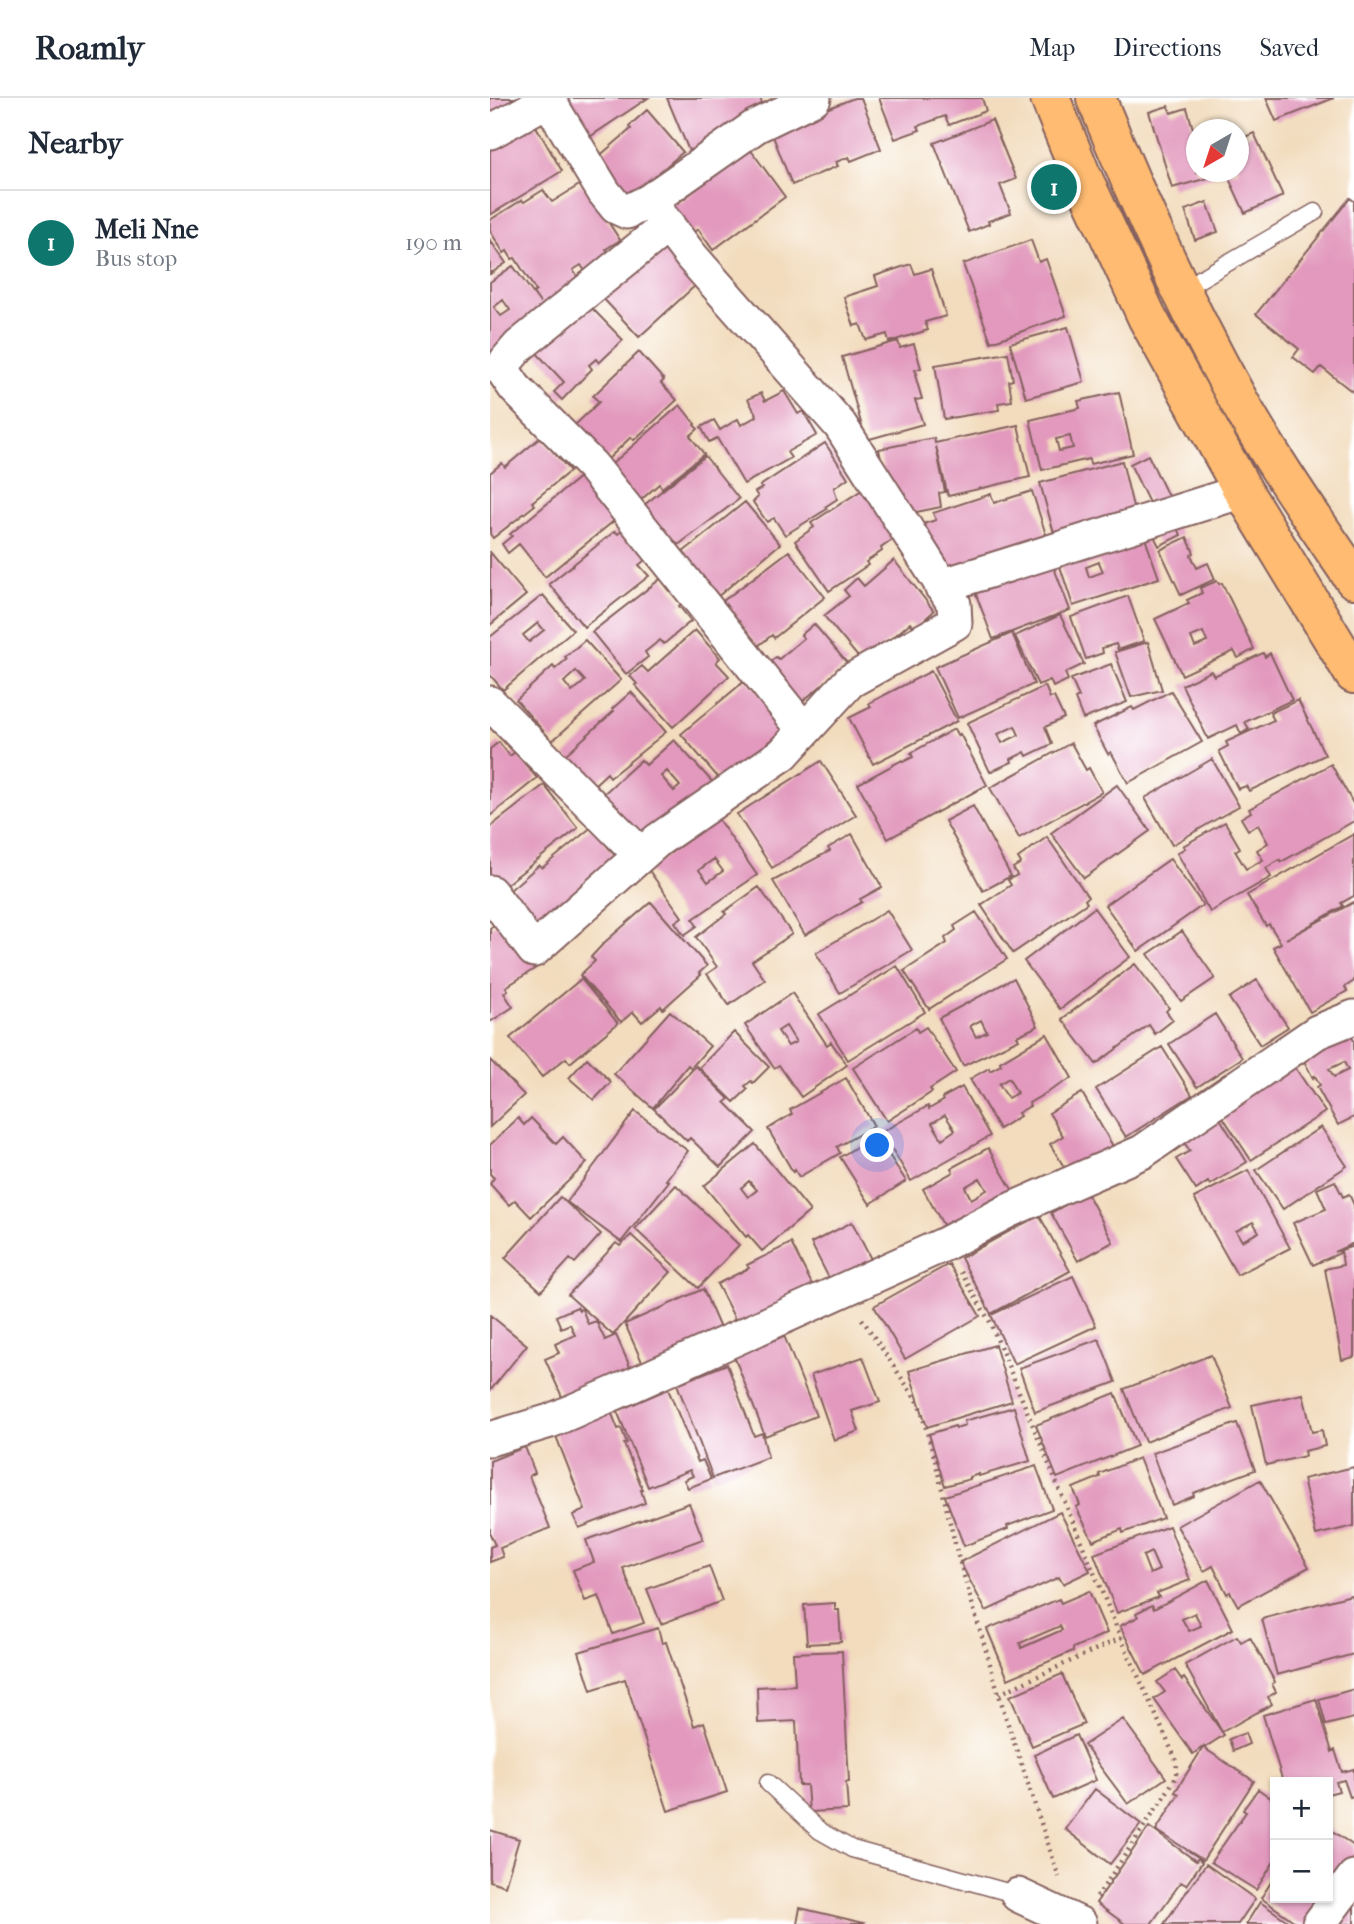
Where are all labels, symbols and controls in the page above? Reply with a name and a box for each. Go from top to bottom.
text: Roamly [35,29,144,68]
text: Map [1029,34,1075,62]
text: Directions [1113,34,1221,62]
text: Saved [1259,34,1319,62]
north arrow [1186,119,1249,182]
text: Nearby [28,126,123,161]
pin: 1 [1031,161,1077,213]
text: Meli Nne [95,214,199,245]
text: 1 [47,229,55,256]
text: 190 m [405,229,462,256]
text: Bus stop [95,245,177,272]
your location [860,1128,894,1162]
map controls [1270,1777,1333,1903]
button: + [1270,1777,1333,1840]
button: − [1270,1840,1333,1903]

